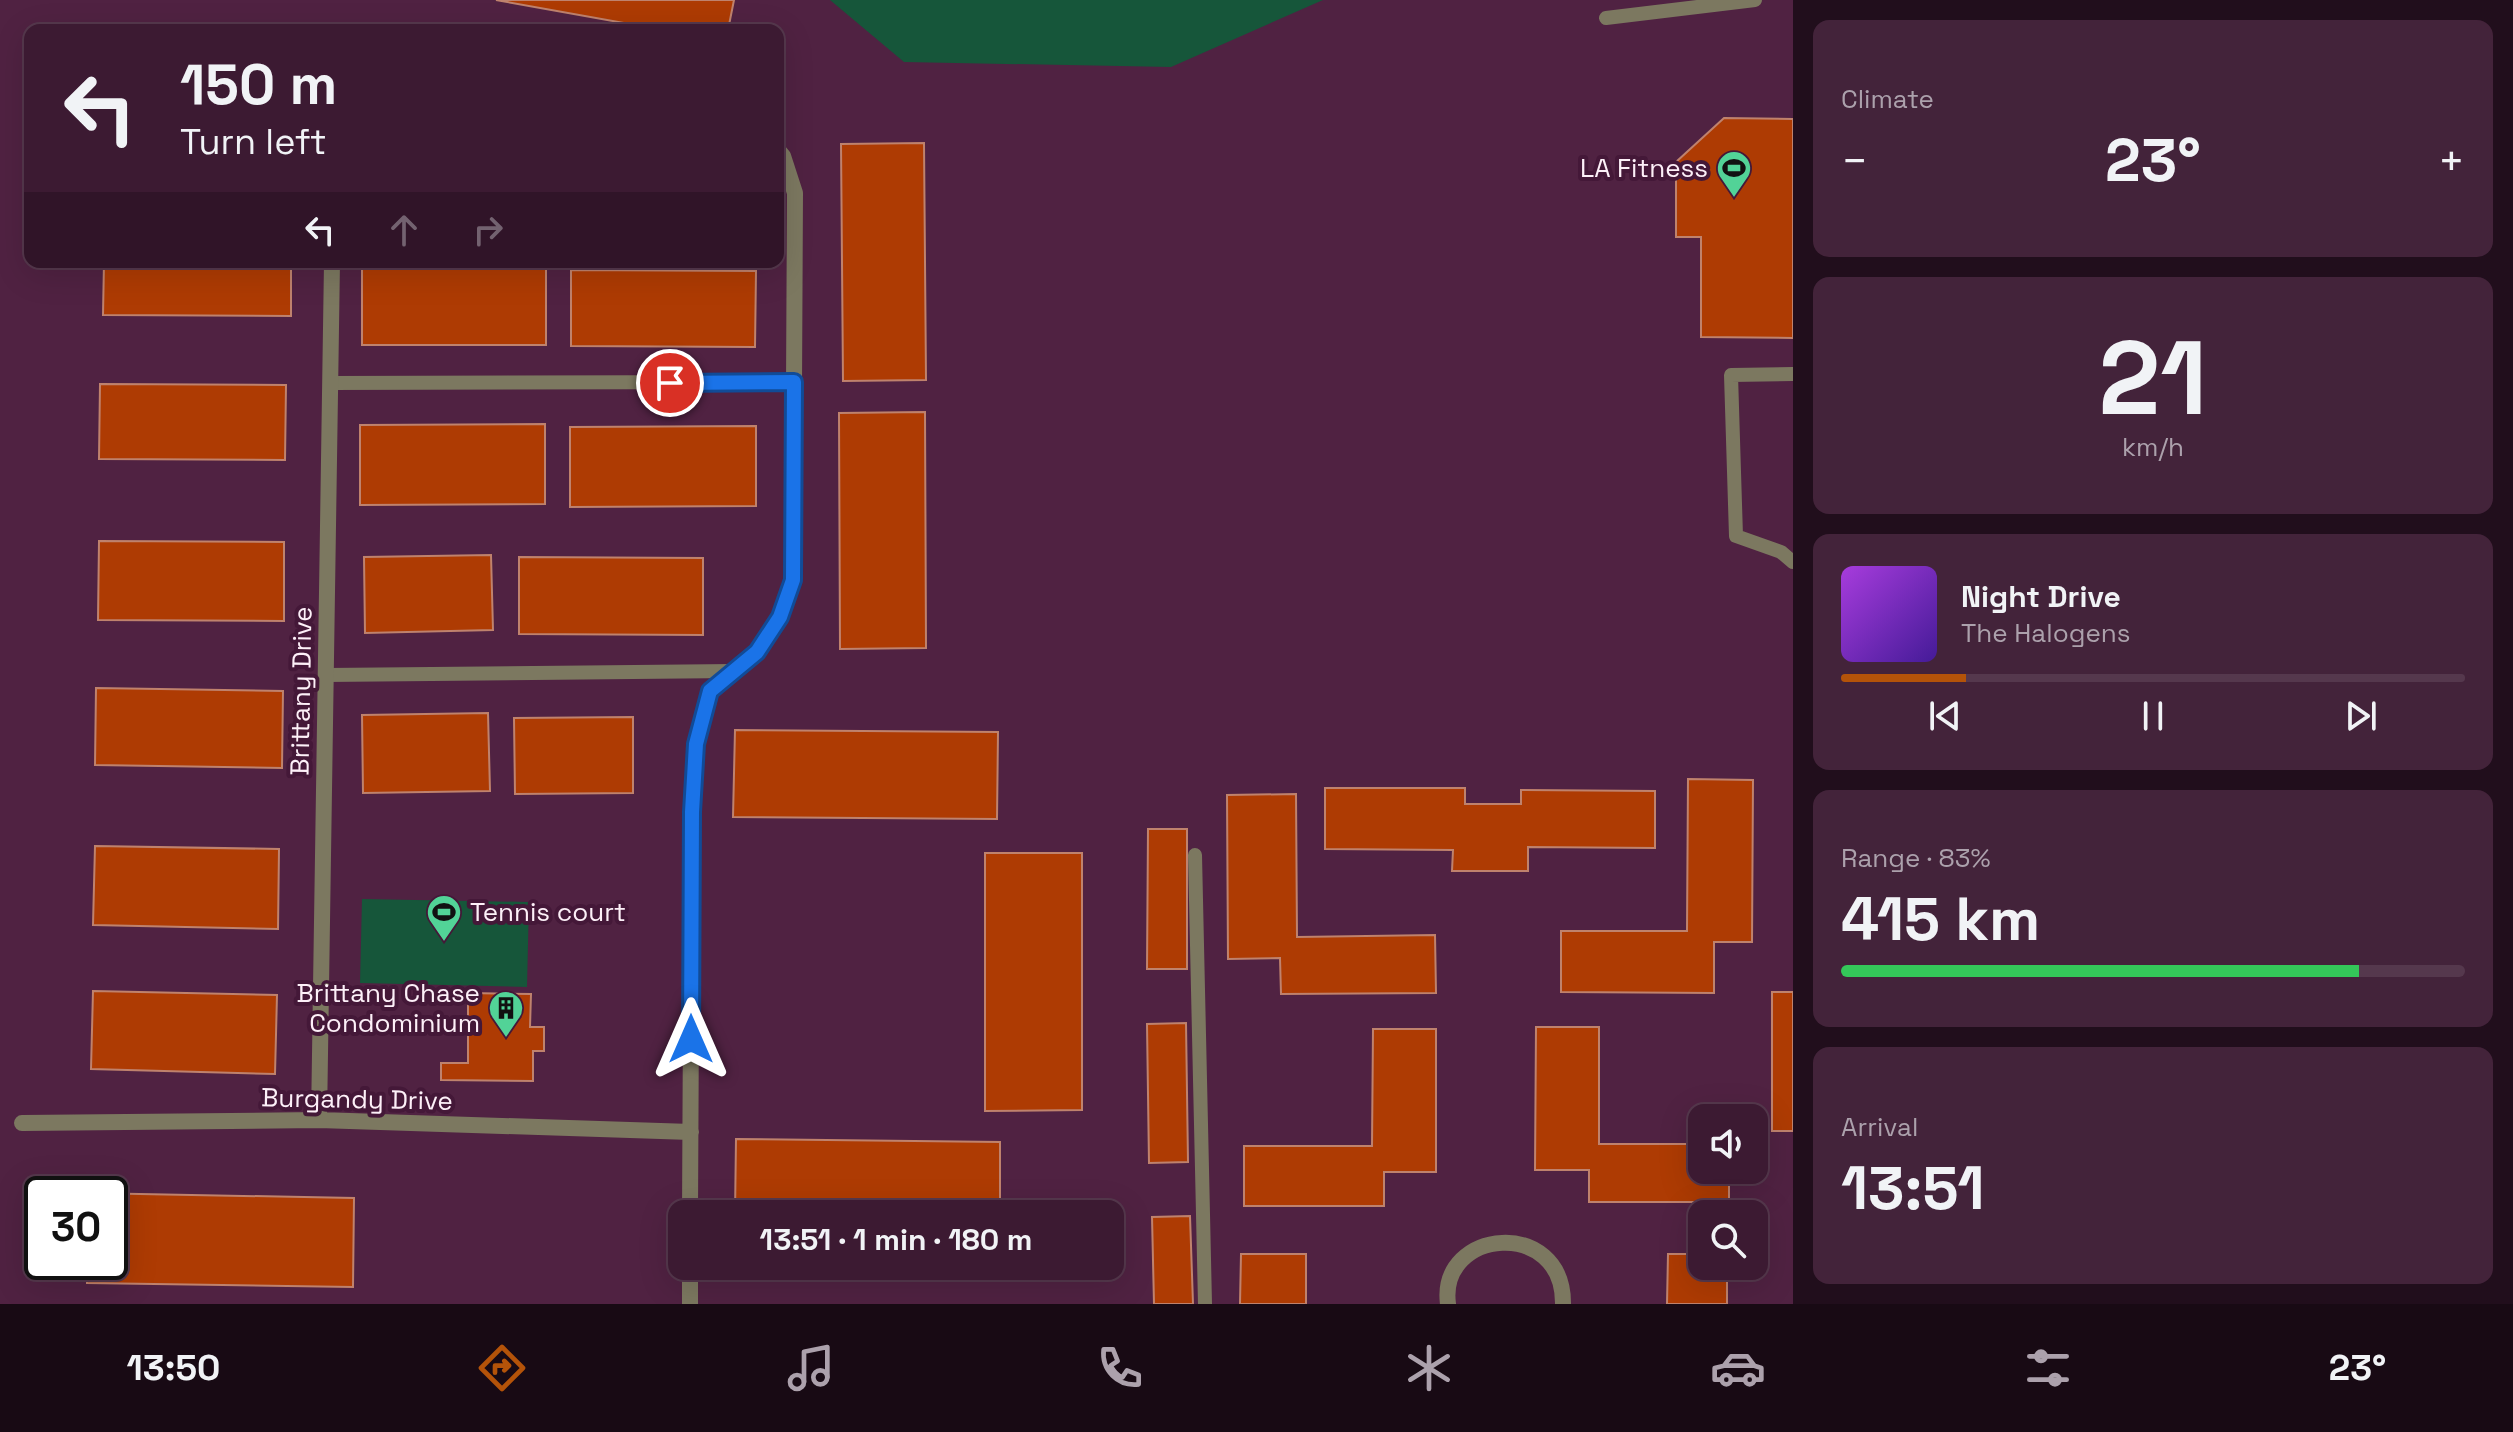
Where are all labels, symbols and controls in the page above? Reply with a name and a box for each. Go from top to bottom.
text: 150 m [180,49,337,120]
icon: left [48,56,152,160]
text: Climate [1841,82,1934,116]
text: Turn left [180,119,327,165]
text: 23° [2105,122,2201,199]
text: − [1841,133,1868,189]
text: + [2438,133,2465,189]
sports icon: LA Fitness [1715,149,1753,199]
place label: LA Fitness [1580,151,1708,185]
icon: left [298,208,342,252]
icon: ahead [382,208,426,252]
icon: right [466,208,510,252]
text: 21 [2099,312,2207,444]
pin [636,349,704,417]
icon: arrive [648,361,692,405]
text: km/h [2122,430,2184,464]
text: Night Drive [1961,577,2121,616]
street label: Brittany Drive [283,606,319,776]
text: The Halogens [1961,616,2130,650]
icon: previous [1923,694,1967,738]
icon: pause [2131,694,2175,738]
icon: next [2339,694,2383,738]
text: Range · 83% [1841,841,1991,875]
text: 415 km [1841,881,2040,958]
sports icon: Tennis court [425,893,463,943]
place label: Tennis court [470,895,626,929]
place label: Brittany Chase Condominium [296,976,480,1040]
building icon: Brittany Chase Condominium [487,989,525,1039]
position arrow [649,997,733,1081]
street label: Burgandy Drive [261,1080,453,1118]
map controls [1688,1104,1768,1280]
button: sound [1688,1104,1768,1184]
text: Arrival [1841,1110,1918,1144]
text: 13:51 [1841,1150,1985,1227]
speed limit sign: 30 [24,1176,128,1280]
button: search [1688,1200,1768,1280]
text: 13:51 · 1 min · 180 m [760,1220,1032,1259]
icon: directions [474,1340,530,1396]
icon: music [783,1340,839,1396]
icon: phone [1092,1340,1148,1396]
icon: climate [1401,1340,1457,1396]
icon: car [1710,1340,1766,1396]
icon: filters [2020,1340,2076,1396]
text: 13:50 [127,1345,220,1391]
text: 23° [2329,1345,2386,1391]

